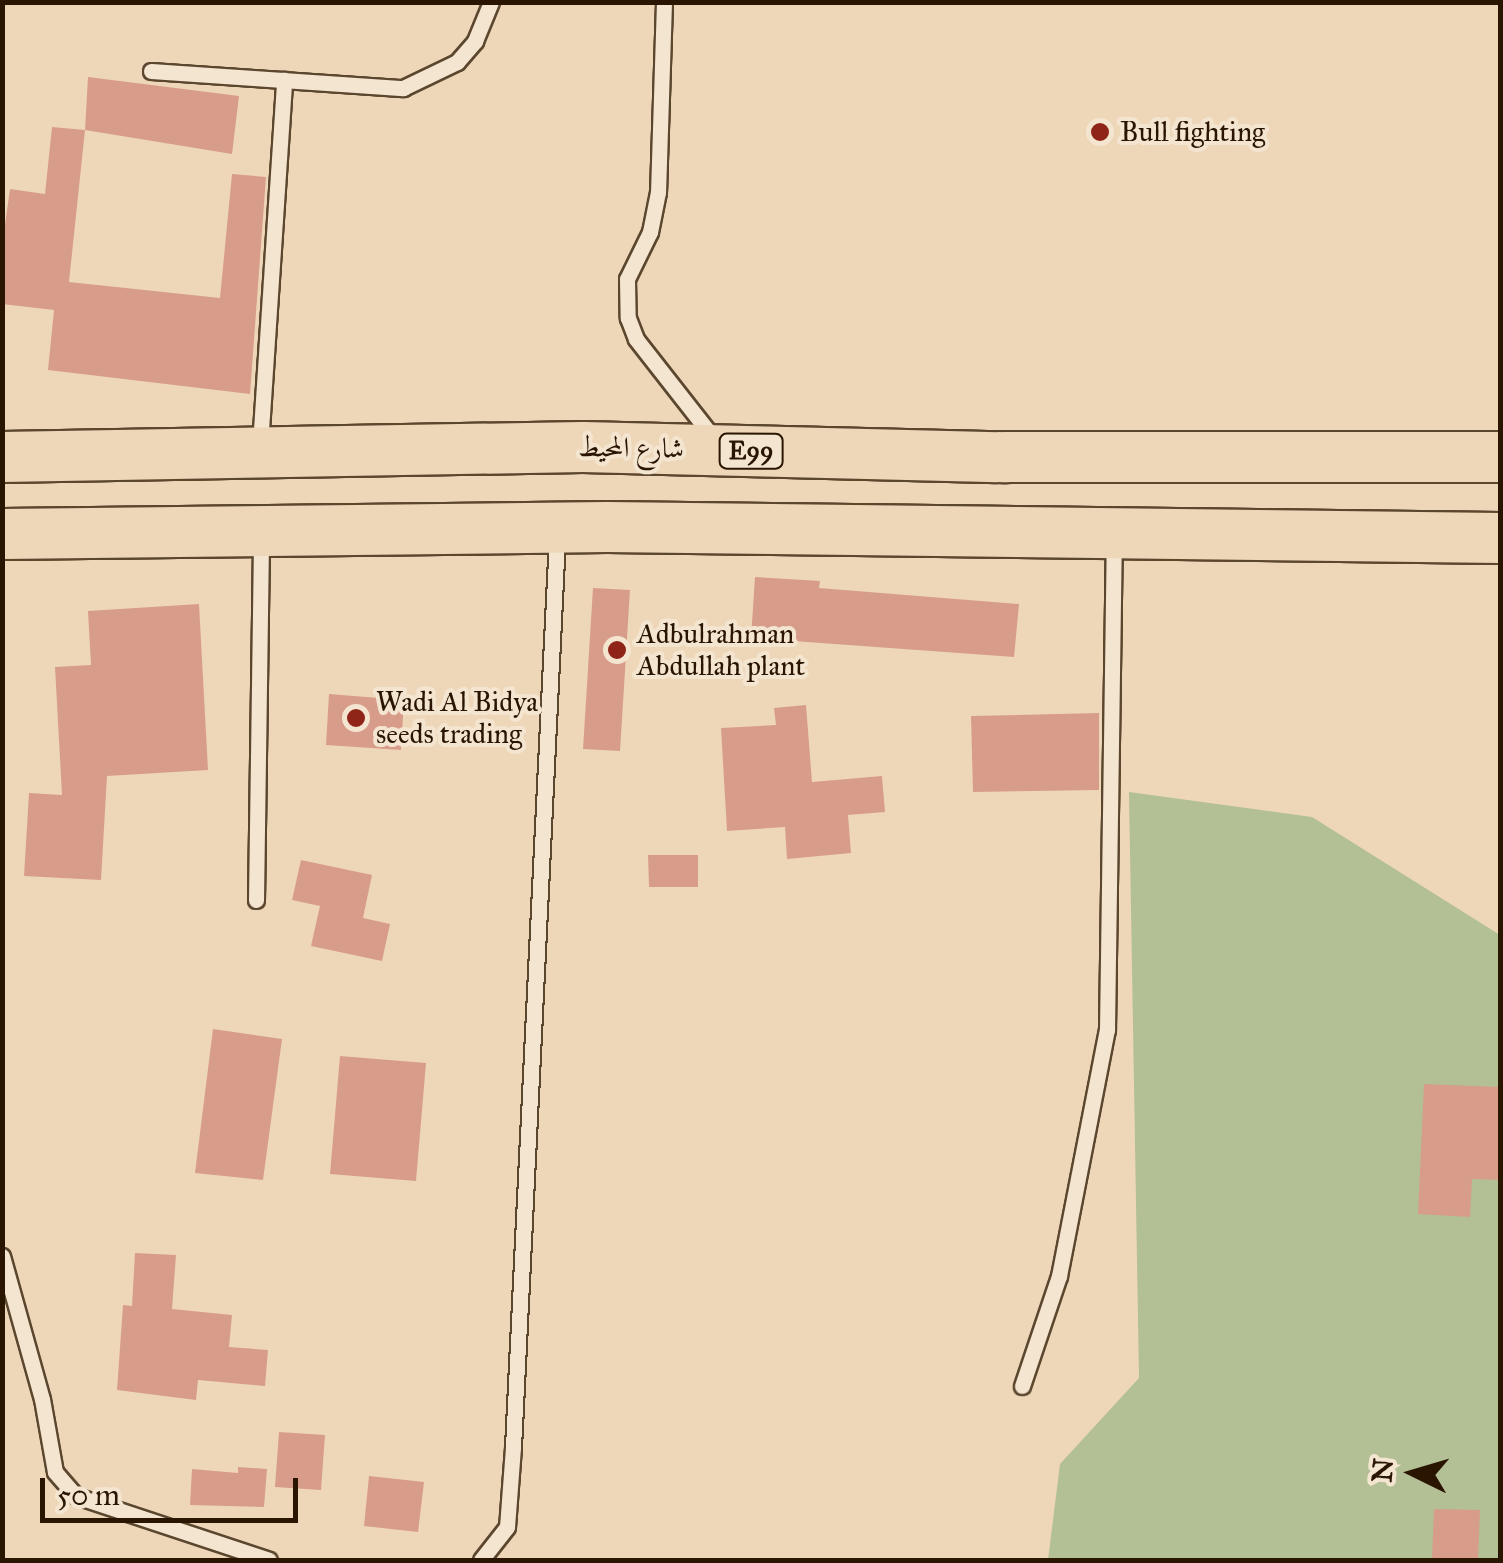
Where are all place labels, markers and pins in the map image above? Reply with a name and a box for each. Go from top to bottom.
place label: Bull fighting [1120,115,1265,149]
marker: Bull fighting [1089,121,1111,143]
place label: Adbulrahman Abdullah plant [637,617,805,683]
marker: Adbulrahman Abdullah plant [606,639,628,661]
place label: Wadi Al Bidya seeds trading [376,685,538,751]
marker: Wadi Al Bidya seeds trading [345,707,367,729]

